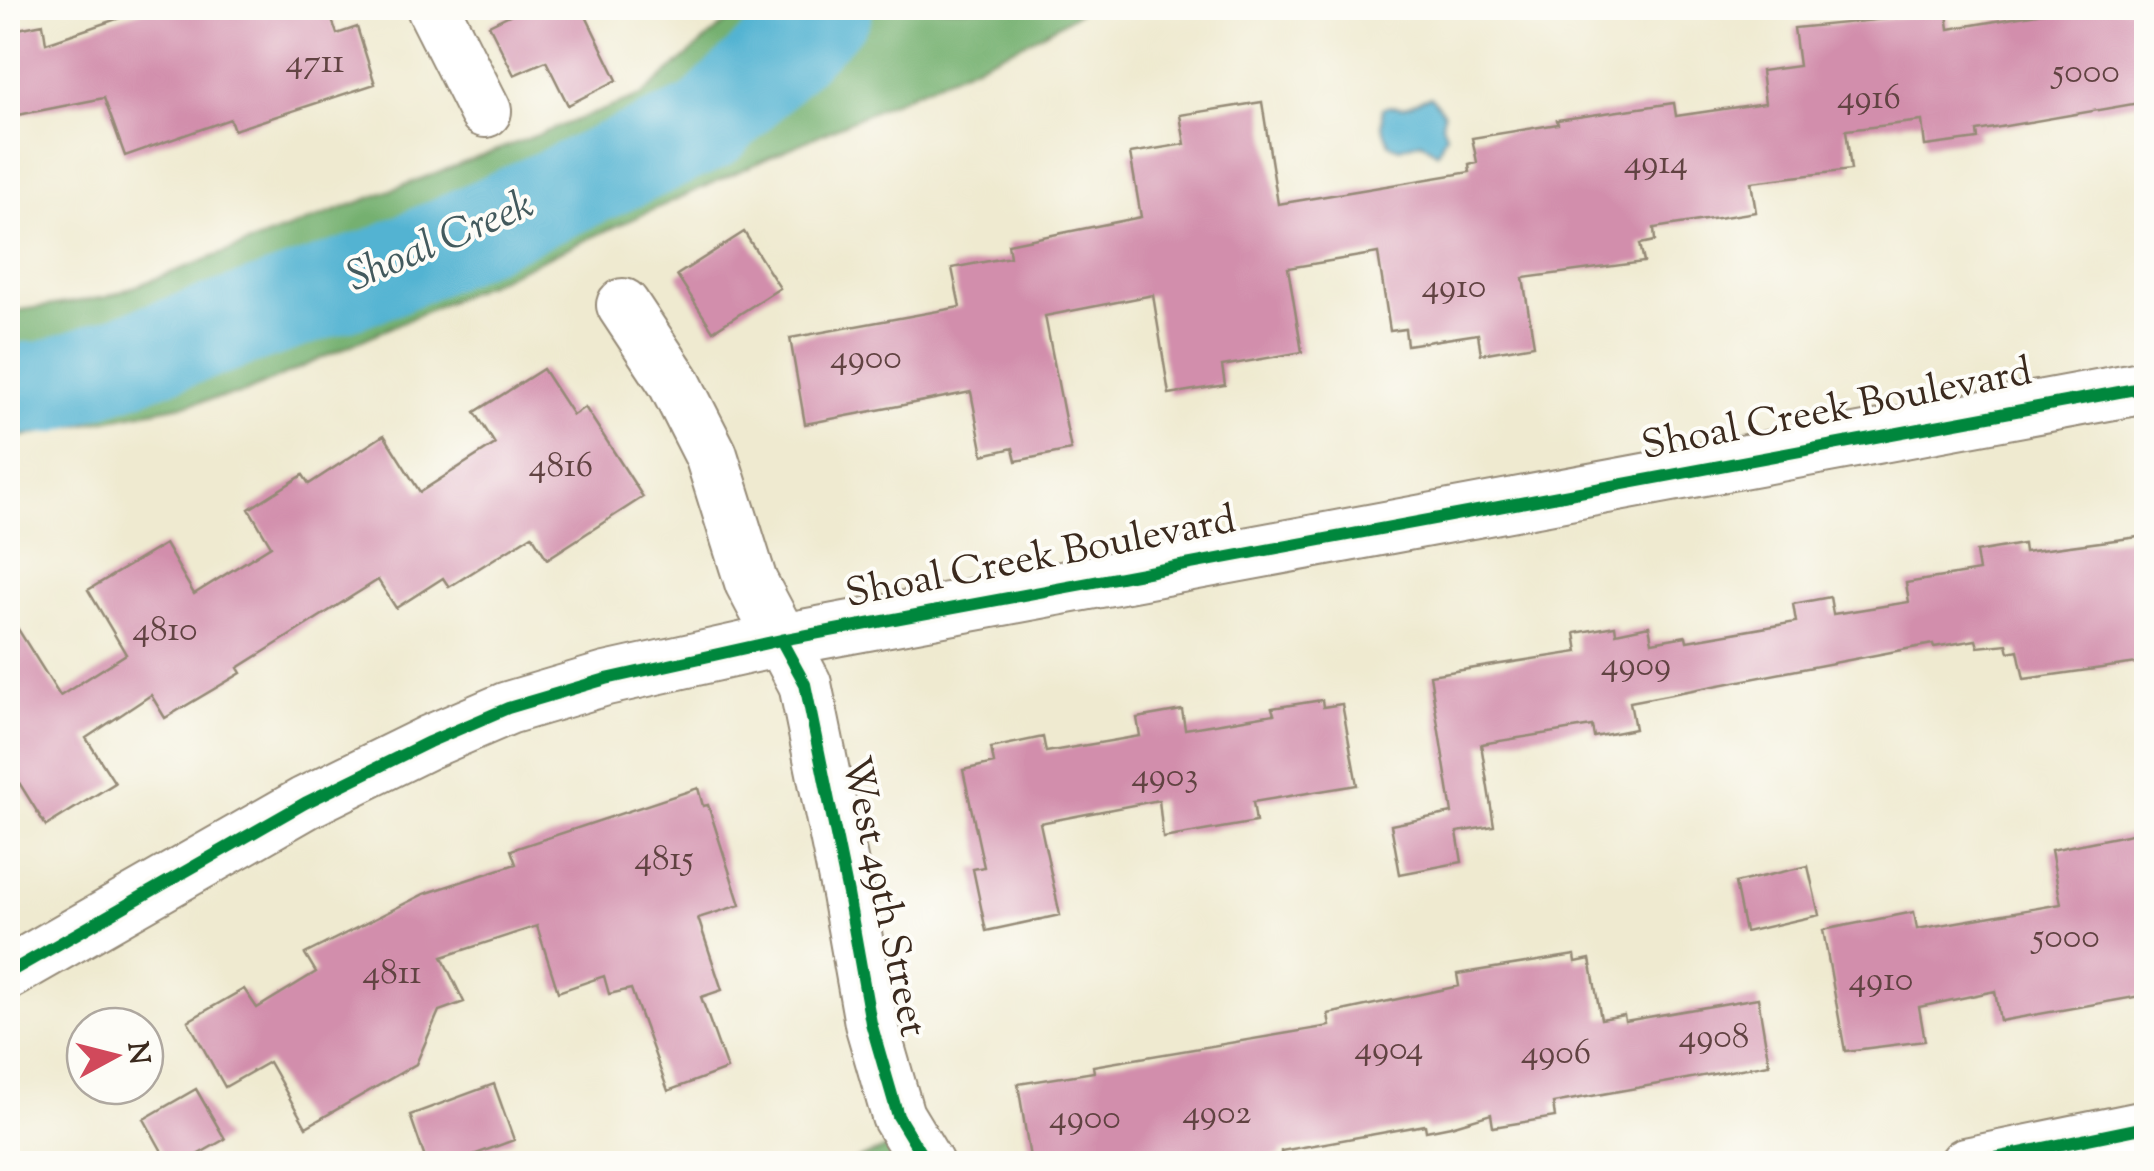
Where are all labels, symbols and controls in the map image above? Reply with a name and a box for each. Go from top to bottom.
house number: 4711 [286,38,345,89]
house number: 5000 [2050,48,2120,99]
house number: 4916 [1837,74,1901,125]
house number: 4914 [1624,139,1688,190]
water label: Shoal Creek [338,177,544,309]
house number: 4910 [1422,263,1486,314]
house number: 4900 [830,334,902,385]
street label: Shoal Creek Boulevard [1637,345,2037,477]
house number: 4816 [529,442,593,493]
street label: Shoal Creek Boulevard [841,493,1241,625]
house number: 4810 [132,606,198,657]
house number: 4909 [1601,641,1671,692]
street label: West 49th Street [824,752,940,1043]
house number: 4903 [1132,752,1199,803]
house number: 4815 [634,835,694,886]
house number: 5000 [2030,913,2100,964]
house number: 4811 [363,949,422,1000]
house number: 4910 [1849,956,1913,1007]
north arrow [65,1006,165,1106]
house number: 4908 [1679,1013,1749,1064]
house number: 4904 [1355,1025,1423,1076]
house number: 4906 [1521,1029,1591,1080]
text: N [116,1040,158,1067]
house number: 4902 [1183,1089,1251,1140]
house number: 4900 [1049,1094,1121,1145]

